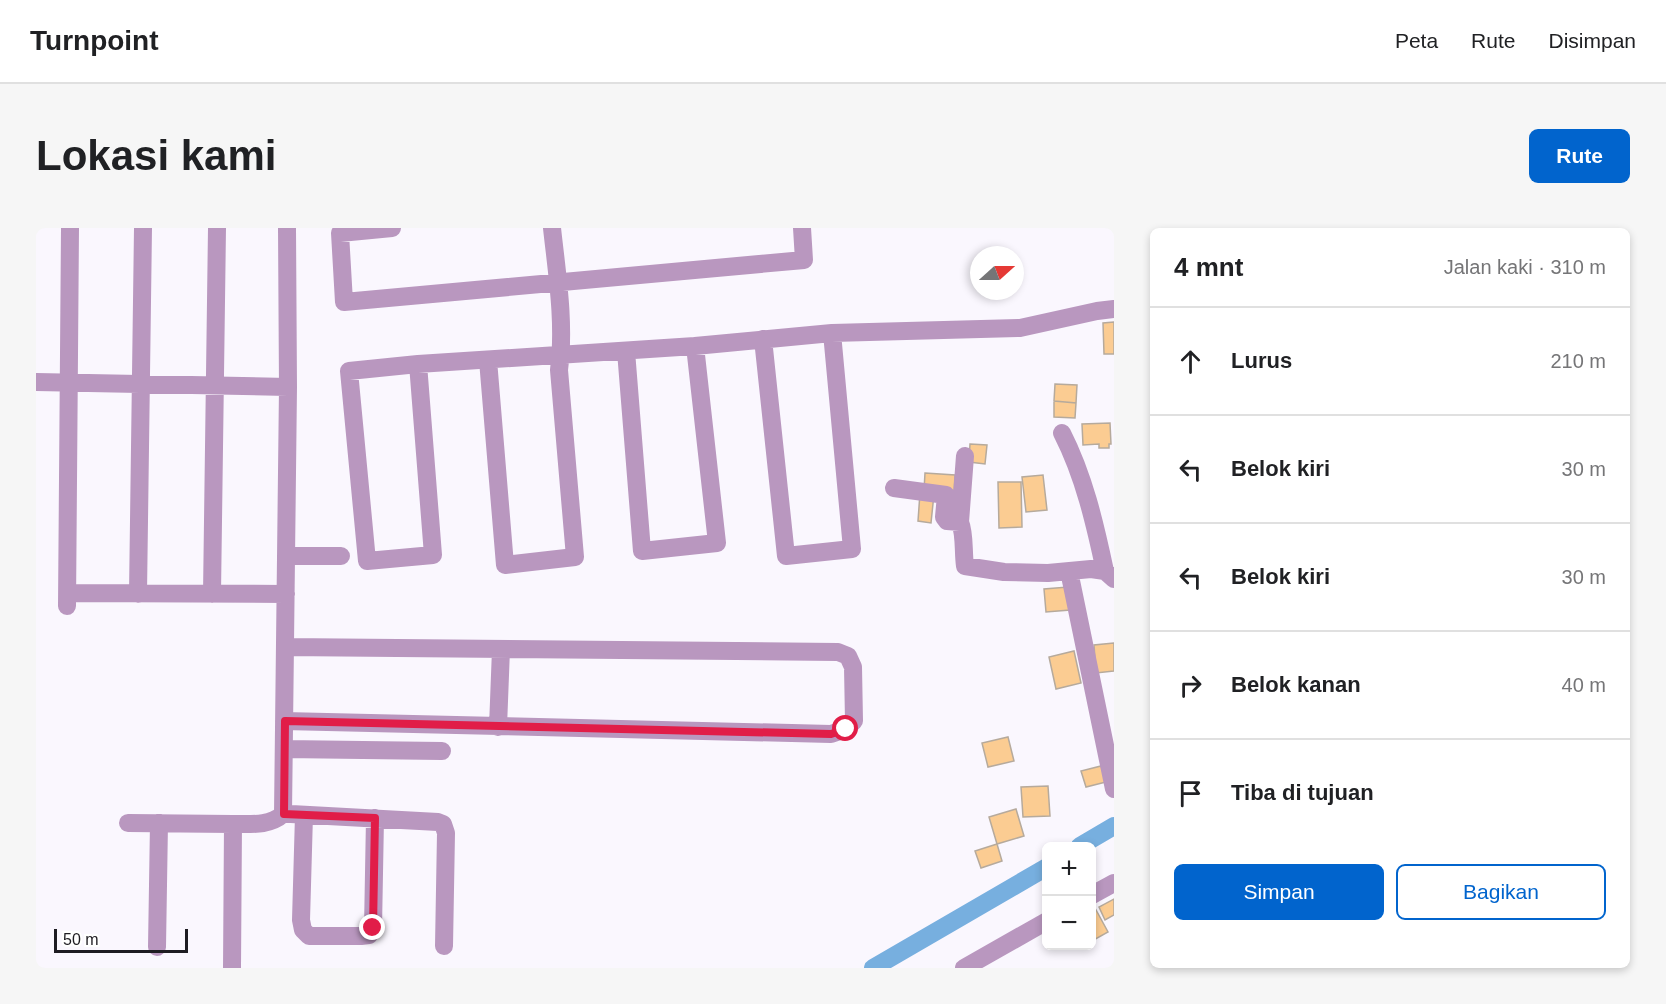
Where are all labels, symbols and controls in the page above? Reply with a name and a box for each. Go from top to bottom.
text: Turnpoint [30,25,159,56]
text: Peta [1395,29,1438,52]
text: Rute [1471,29,1515,52]
text: Disimpan [1548,29,1636,52]
button: Rute [1529,129,1630,183]
text: Lokasi kami [36,132,276,179]
north arrow [970,246,1024,300]
text: 4 mnt [1174,252,1243,282]
text: Jalan kaki · 310 m [1444,256,1606,278]
icon: ahead [1174,345,1207,378]
text: Lurus [1231,348,1292,373]
text: 210 m [1550,350,1606,372]
icon: left [1174,453,1207,486]
text: Belok kiri [1231,456,1330,481]
text: 30 m [1562,458,1606,480]
icon: left [1174,561,1207,594]
text: Belok kiri [1231,564,1330,589]
text: 30 m [1562,566,1606,588]
icon: right [1174,669,1207,702]
text: Belok kanan [1231,672,1361,697]
text: 40 m [1562,674,1606,696]
route start [832,715,858,741]
icon: arrive [1174,777,1207,810]
text: Tiba di tujuan [1231,780,1374,805]
map controls [1042,842,1096,950]
button: + [1042,842,1096,896]
button: Simpan [1174,864,1384,920]
button: Bagikan [1396,864,1606,920]
button: − [1042,896,1096,950]
route end [359,914,385,940]
scale bar [54,926,188,954]
text: 50 m [63,931,99,948]

